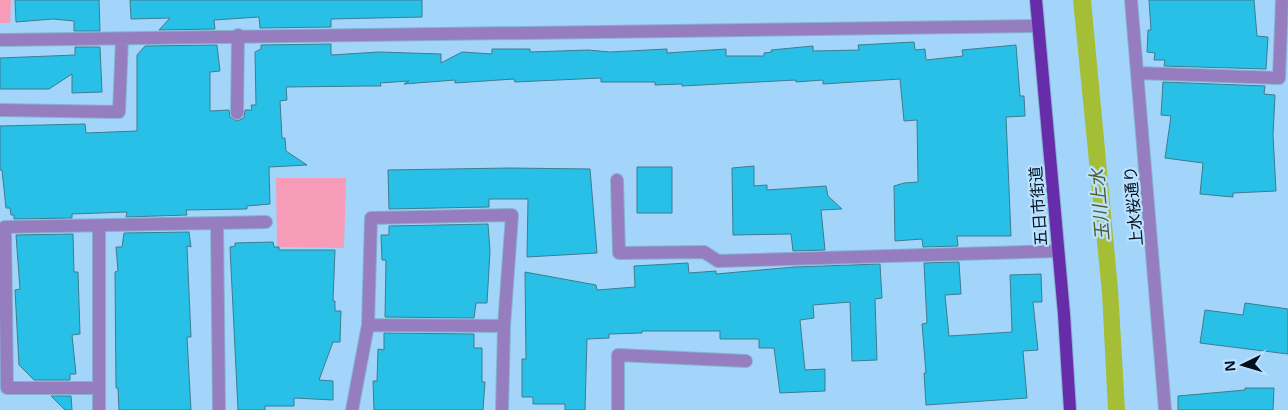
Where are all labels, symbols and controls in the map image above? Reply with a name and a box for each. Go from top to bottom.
street label: 五日市街道 [1024,165,1052,247]
street label: 上水桜通り [1119,165,1147,247]
water label: 玉川上水 [1084,166,1114,242]
north arrow [1218,340,1268,390]
text: N [1220,360,1240,373]

